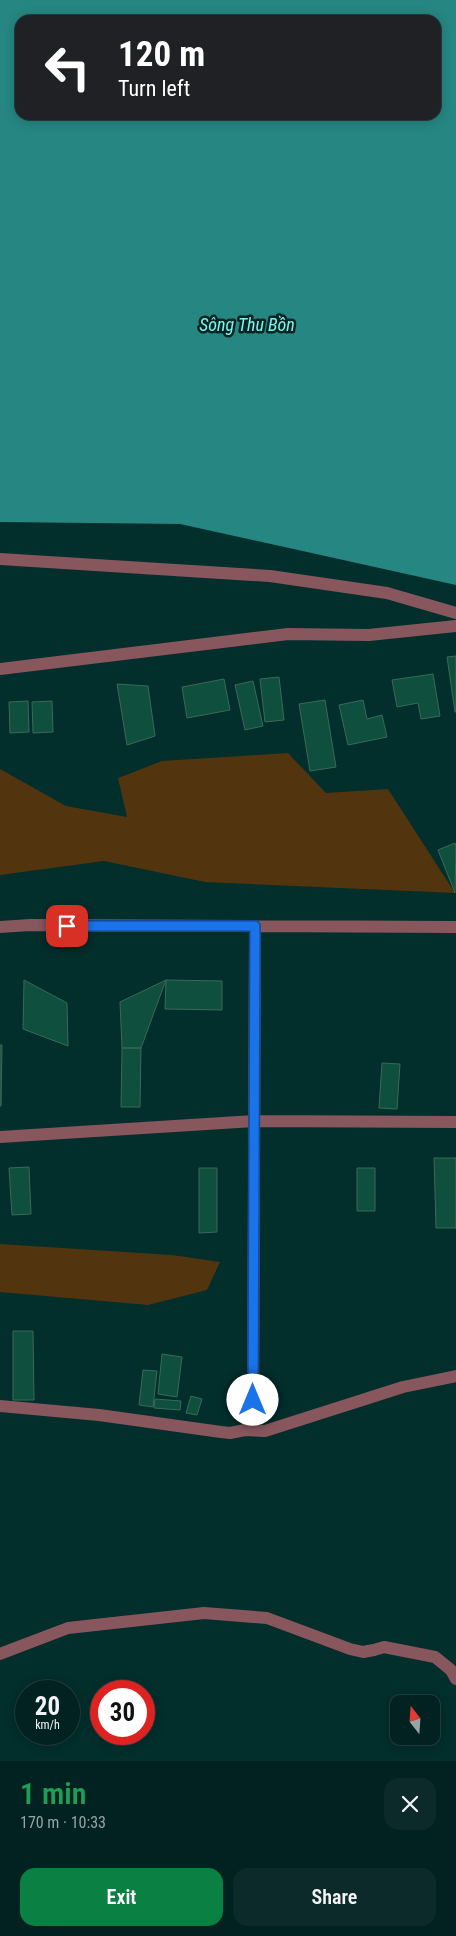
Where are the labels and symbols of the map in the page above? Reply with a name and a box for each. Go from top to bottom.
water label: Sông Thu Bồn [199,314,295,335]
pin [46,905,88,947]
position arrow [226,1373,278,1425]
speed limit sign: 30 [90,1680,155,1745]
north arrow [390,1695,440,1745]

